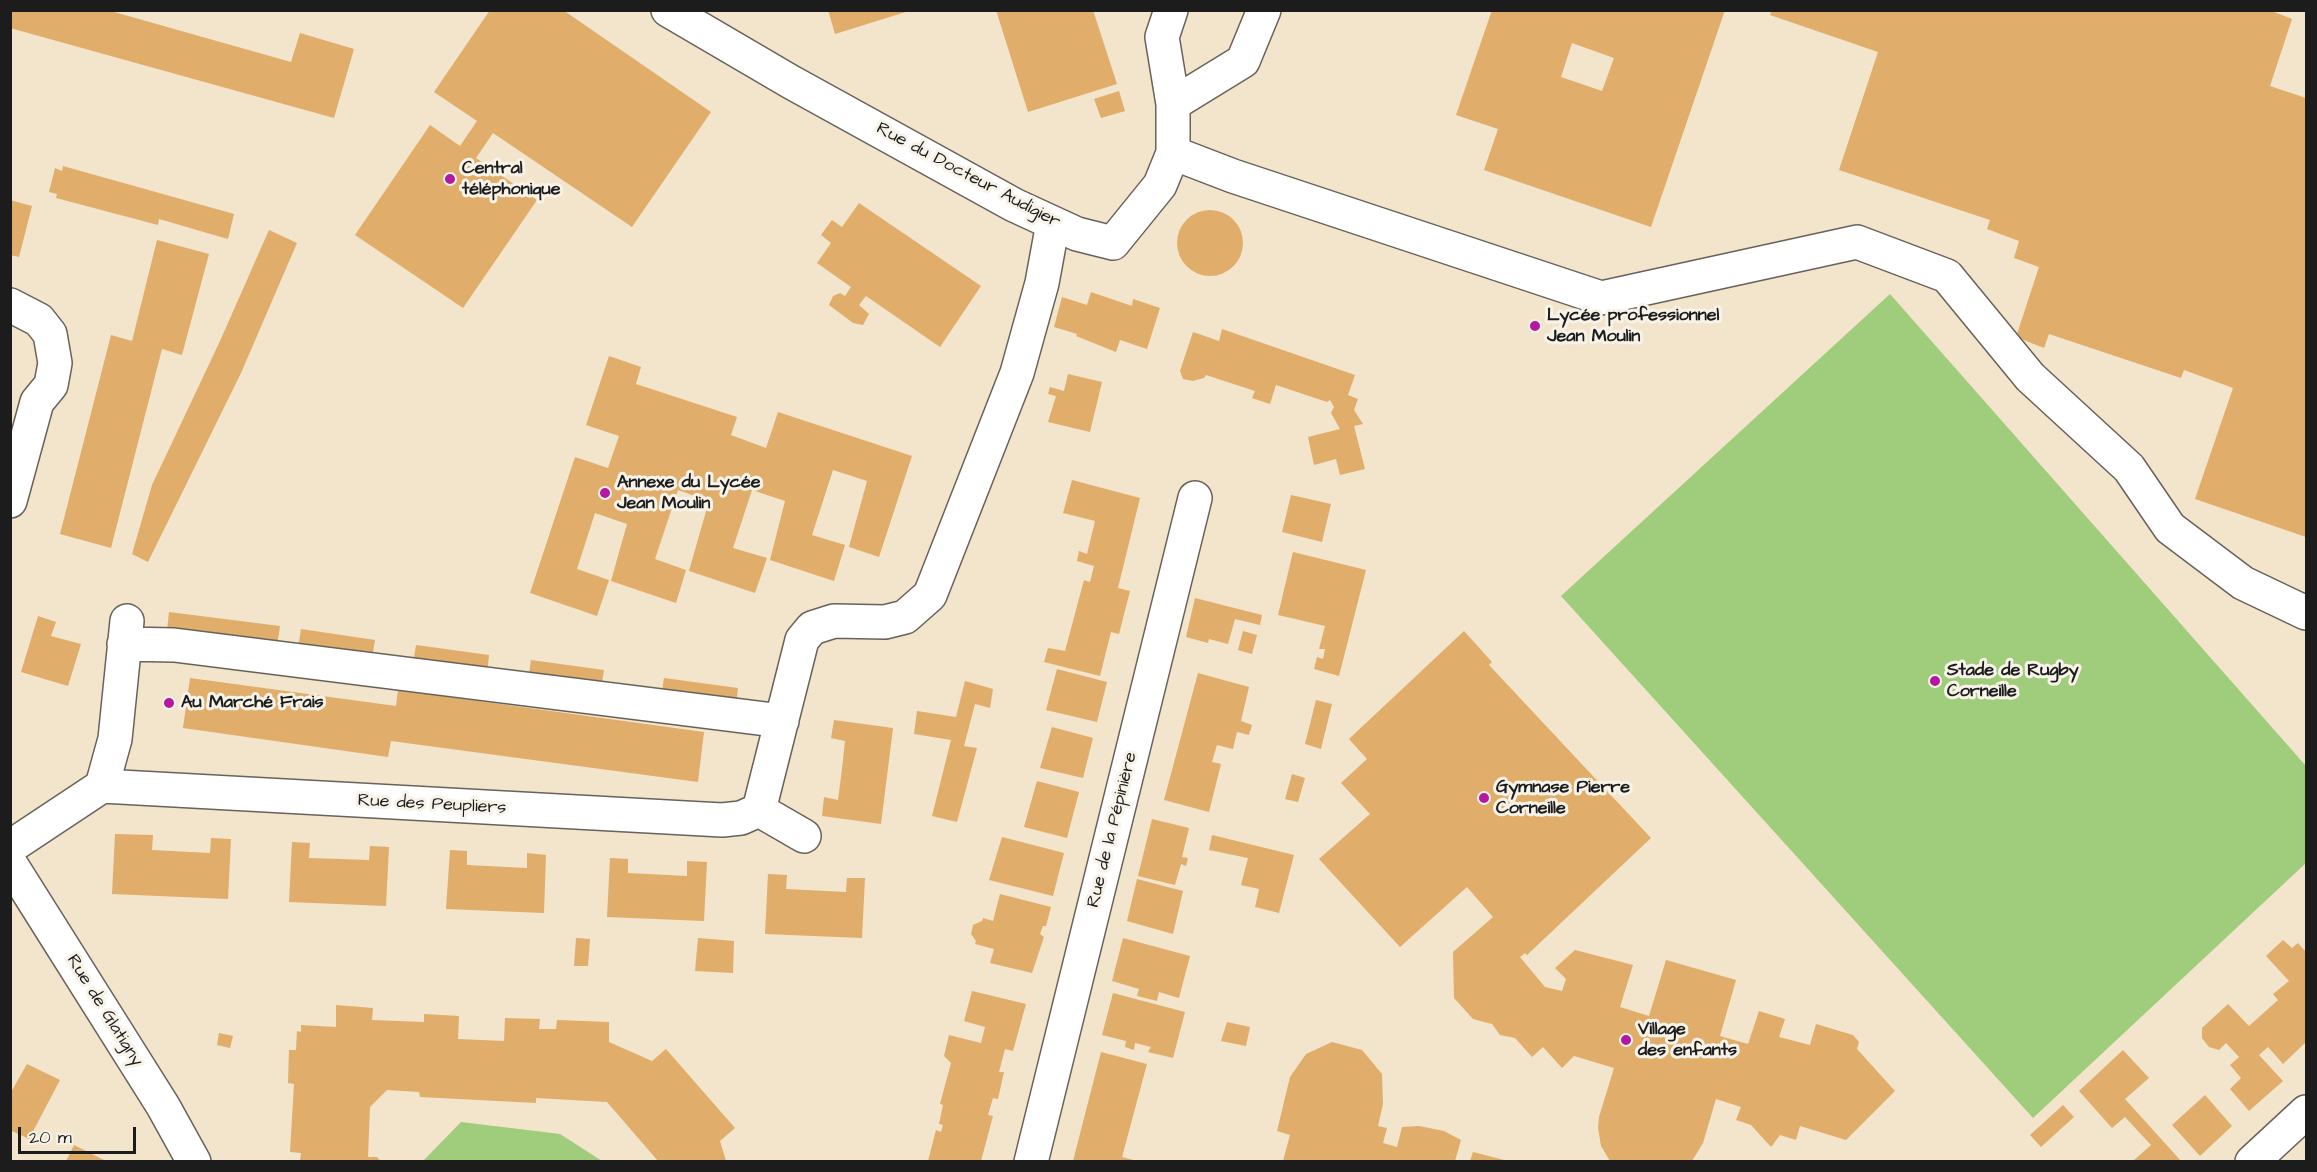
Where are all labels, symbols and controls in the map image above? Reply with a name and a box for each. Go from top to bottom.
street label: Rue du Docteur Audigier [872,118,1064,234]
place label: Central téléphonique [462,158,560,201]
marker: Central téléphonique [443,172,457,186]
place label: Lycée professionnel Jean Moulin [1547,305,1719,348]
marker: Lycée professionnel Jean Moulin [1528,319,1542,333]
place label: Annexe du Lycée Jean Moulin [617,472,760,514]
marker: Annexe du Lycée Jean Moulin [598,486,612,500]
place label: Stade de Rugby Corneille [1947,660,2079,702]
marker: Stade de Rugby Corneille [1928,674,1942,688]
place label: Au Marché Frais [181,692,323,714]
marker: Au Marché Frais [162,696,176,710]
street label: Rue de la Pépinière [1083,750,1143,910]
place label: Gymnase Pierre Corneille [1496,777,1630,820]
street label: Rue des Peupliers [357,790,507,820]
marker: Gymnase Pierre Corneille [1477,791,1491,805]
street label: Rue de Glatigny [61,951,147,1071]
place label: Village des enfants [1638,1019,1737,1062]
marker: Village des enfants [1619,1033,1633,1047]
scale bar [21,1115,140,1153]
text: 20 m [29,1125,72,1150]

